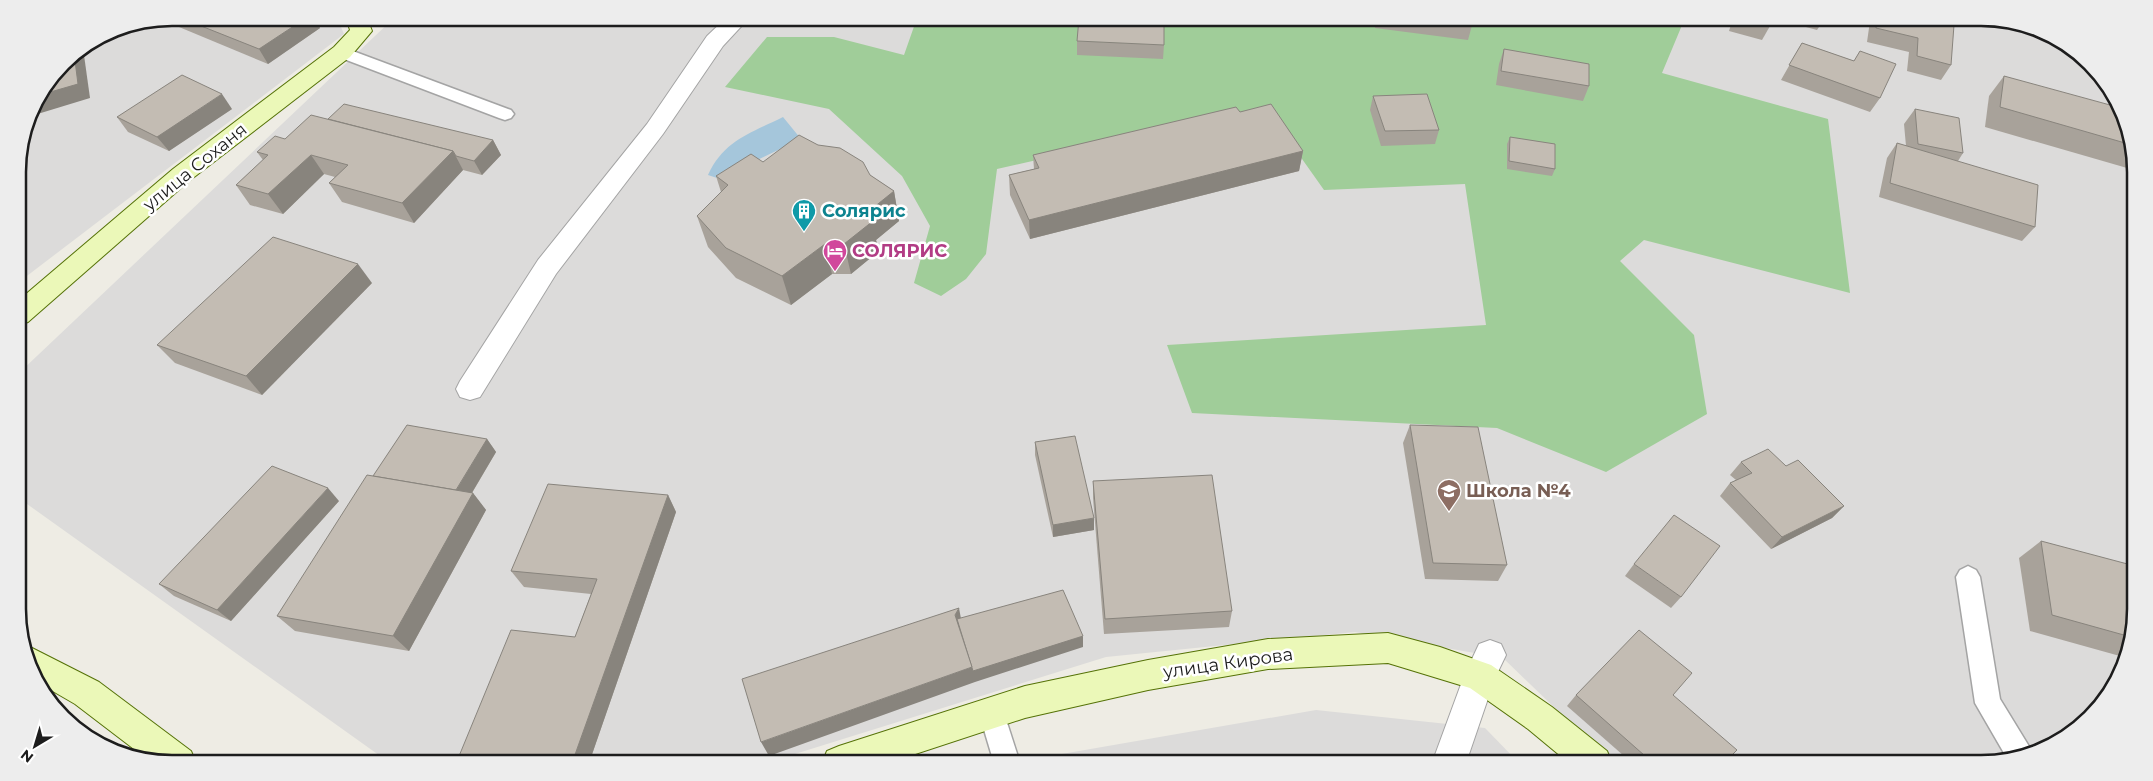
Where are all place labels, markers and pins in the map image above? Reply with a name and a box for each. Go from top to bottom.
building icon: Солярис [791,198,817,232]
place label: Солярис [822,200,906,222]
hotel icon: СОЛЯРИС [822,238,848,272]
place label: СОЛЯРИС [852,240,947,262]
school or university icon: Школа №4 [1436,478,1462,512]
place label: Школа №4 [1466,480,1571,502]

